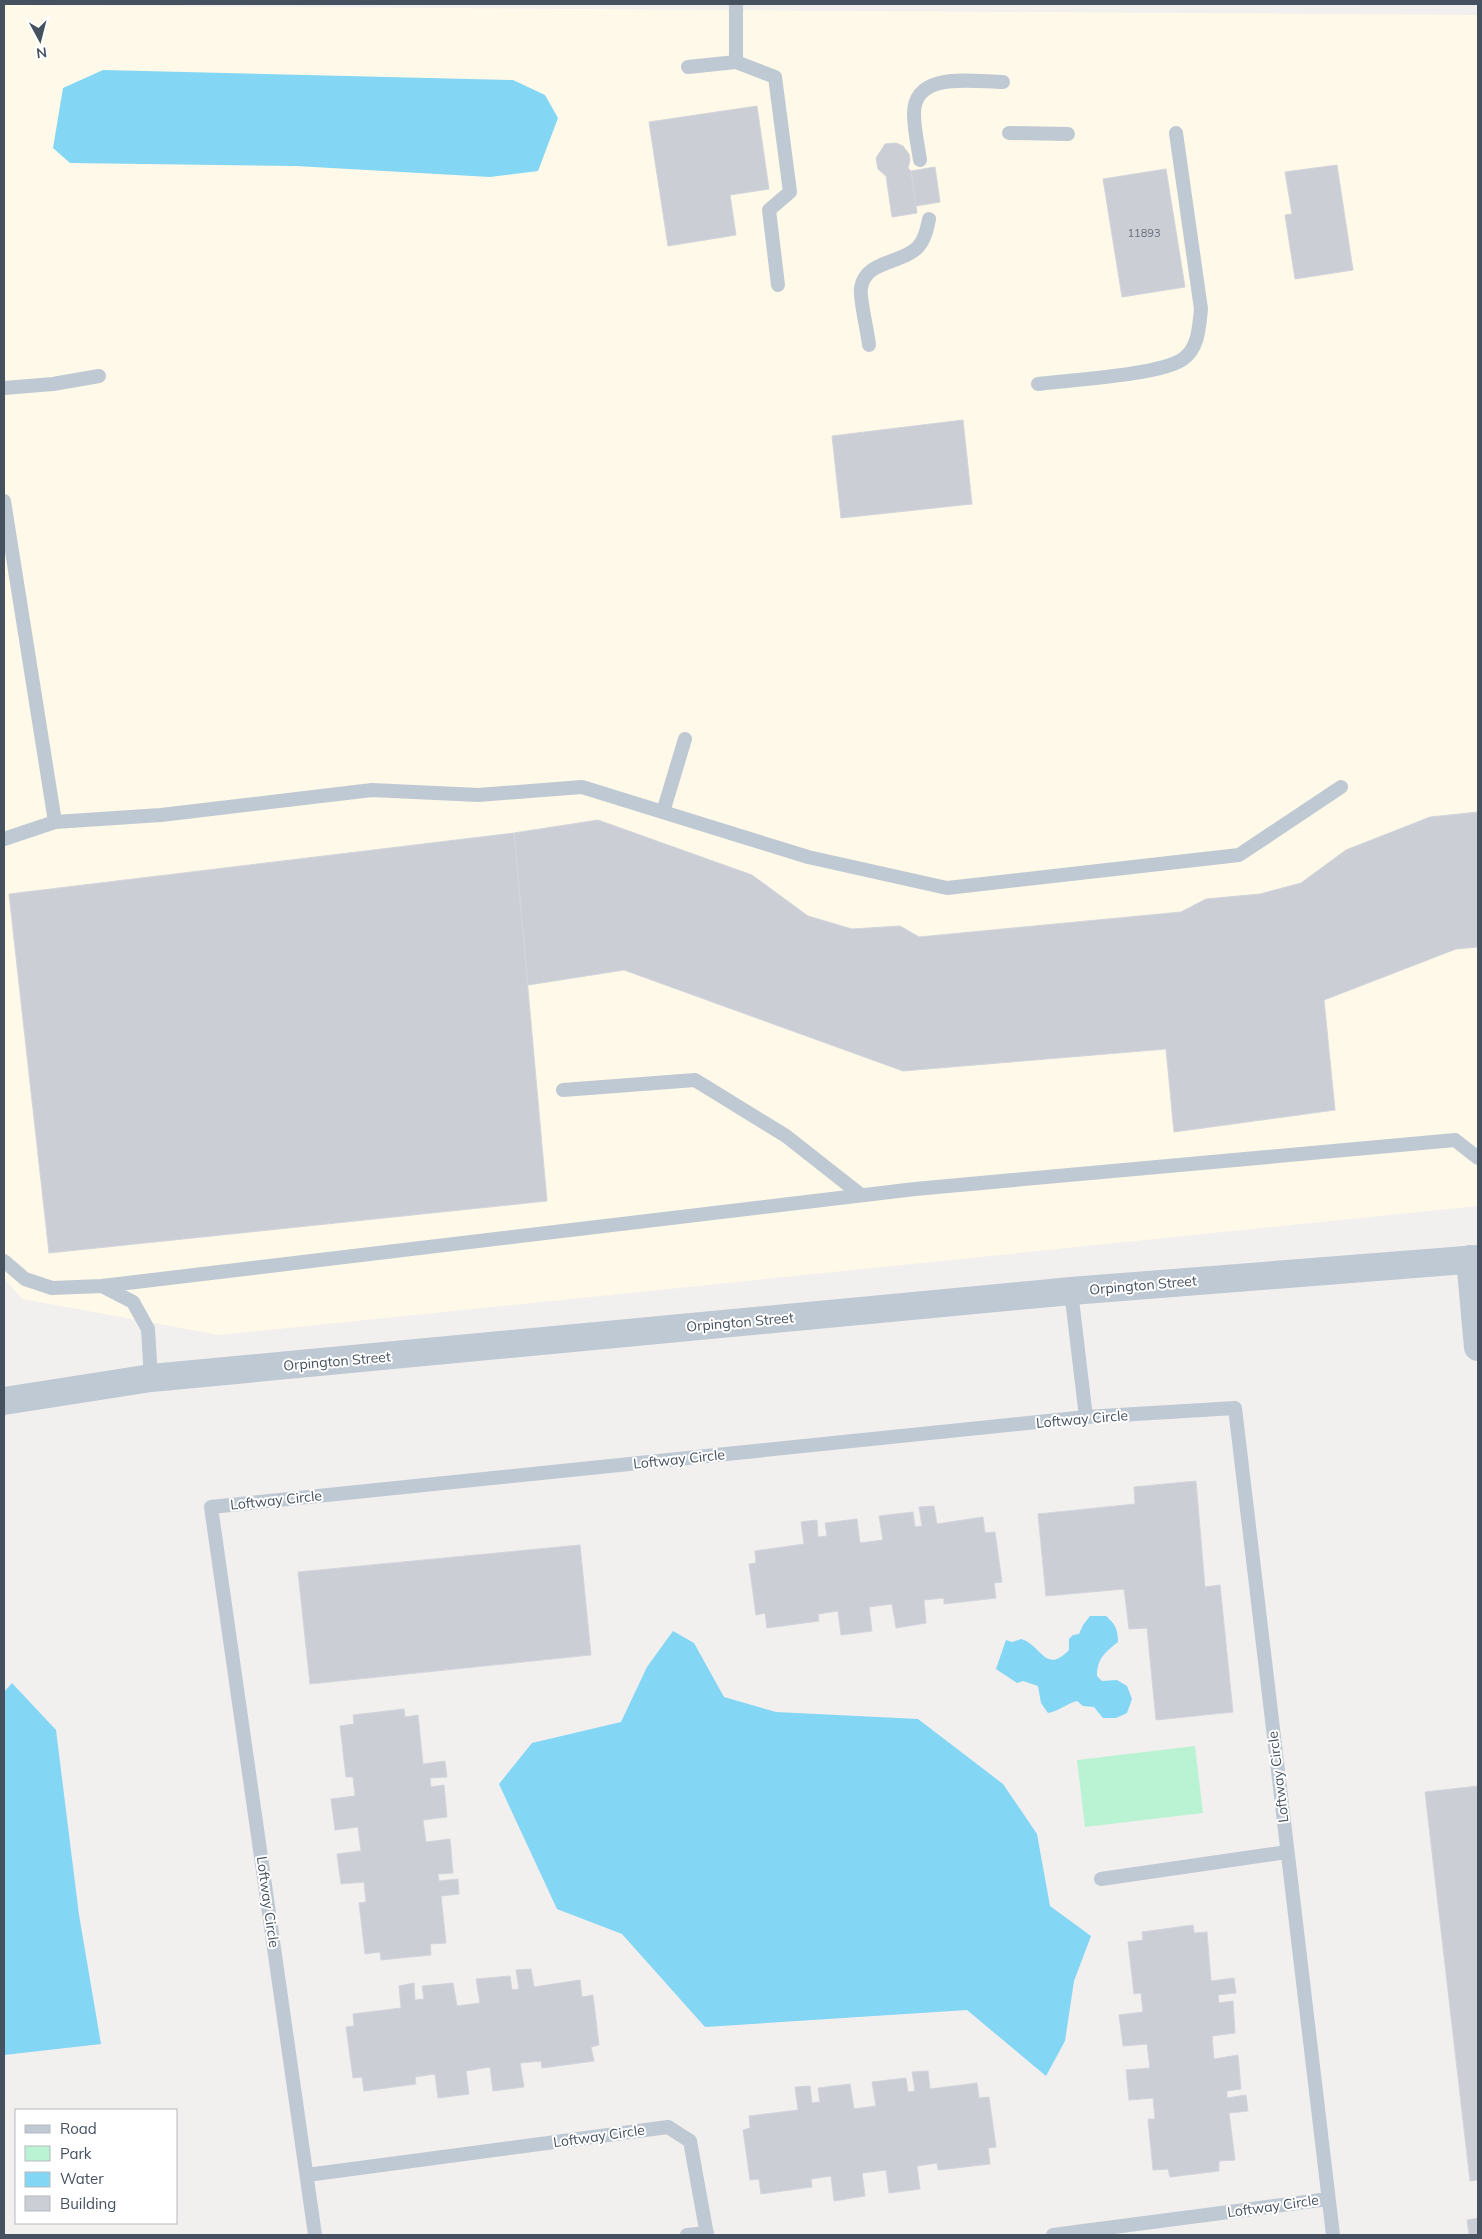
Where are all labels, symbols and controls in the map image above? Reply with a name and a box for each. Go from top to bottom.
north arrow [15,15,65,65]
text: N [35,43,48,62]
house number: 11893 [1128,226,1161,240]
street label: Orpington Street [1089,1271,1198,1299]
street label: Orpington Street [686,1308,795,1336]
street label: Orpington Street [283,1347,392,1375]
street label: Loftway Circle [1035,1406,1129,1432]
street label: Loftway Circle [632,1445,726,1473]
street label: Loftway Circle [229,1486,323,1514]
street label: Loftway Circle [1263,1730,1293,1824]
street label: Loftway Circle [253,1855,283,1949]
legend [15,2109,178,2224]
text: Road [60,2119,97,2138]
street label: Loftway Circle [552,2121,646,2151]
text: Park [60,2144,92,2163]
text: Water [60,2169,104,2188]
street label: Loftway Circle [1226,2191,1320,2221]
text: Building [60,2194,116,2213]

